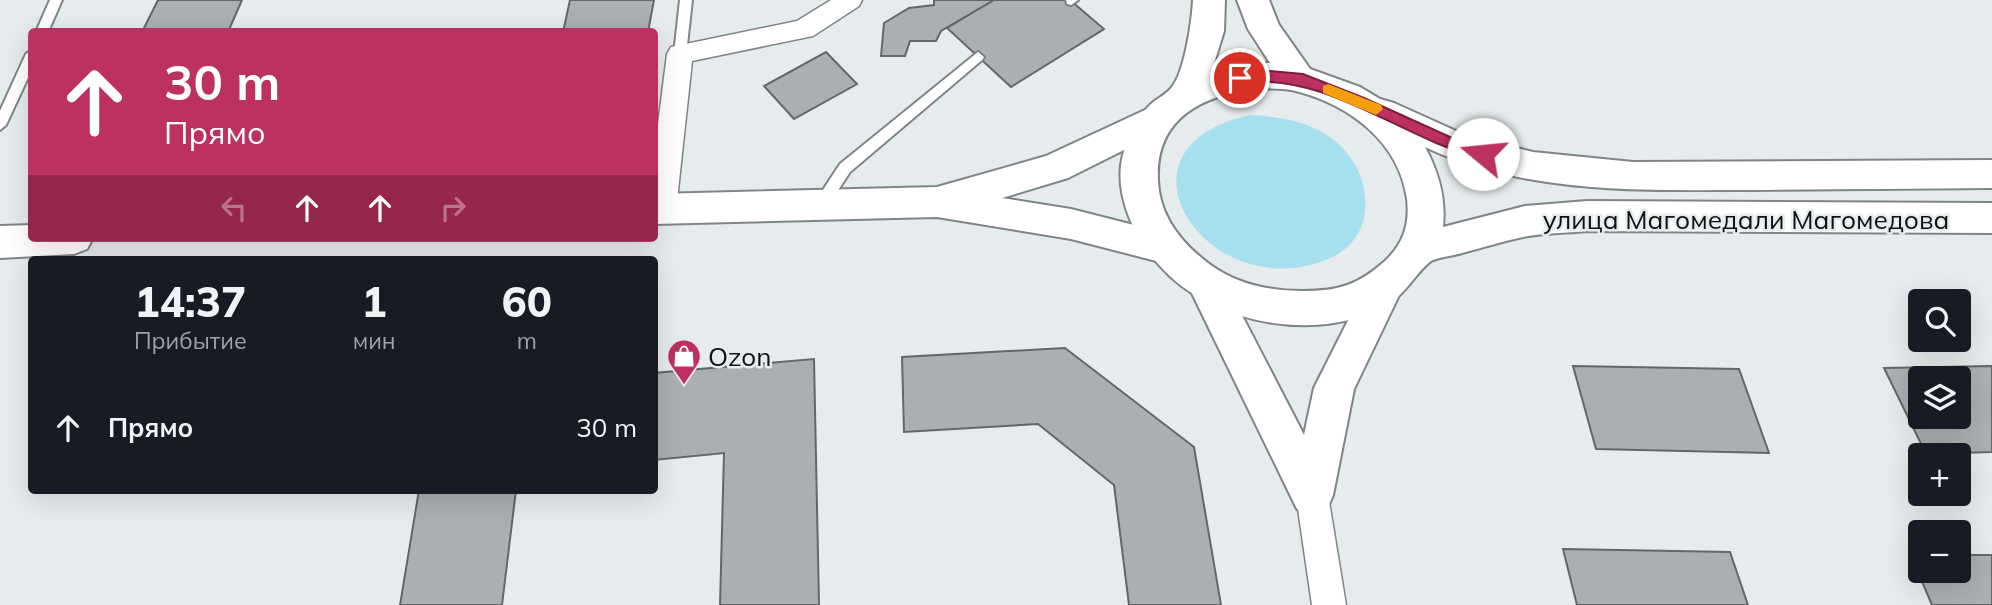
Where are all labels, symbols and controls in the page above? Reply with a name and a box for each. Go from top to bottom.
pin [1210,48,1270,108]
text: 30 m [164,51,280,112]
icon: ahead [49,56,140,147]
icon: arrive [1221,59,1259,97]
text: Прямо [164,112,266,152]
position arrow [1446,117,1520,191]
icon: left [215,189,253,227]
icon: ahead [288,189,326,227]
icon: ahead [361,189,399,227]
icon: right [434,189,472,227]
street label: улица Магомедали Магомедова [1543,203,1949,236]
text: 14:37 [134,275,246,328]
text: 1 [362,275,387,328]
text: 60 [502,275,552,328]
map controls [1908,289,1971,583]
button: search [1908,289,1971,352]
text: Прибытие [134,326,247,355]
text: мин [353,326,396,355]
text: m [517,326,537,355]
shop icon: Ozon [665,337,703,386]
place label: Ozon [708,340,771,373]
button: layers [1908,366,1971,429]
icon: ahead [49,409,87,447]
text: Прямо [108,411,193,444]
text: 30 m [576,411,637,444]
button: + [1908,443,1971,506]
button: − [1908,520,1971,583]

